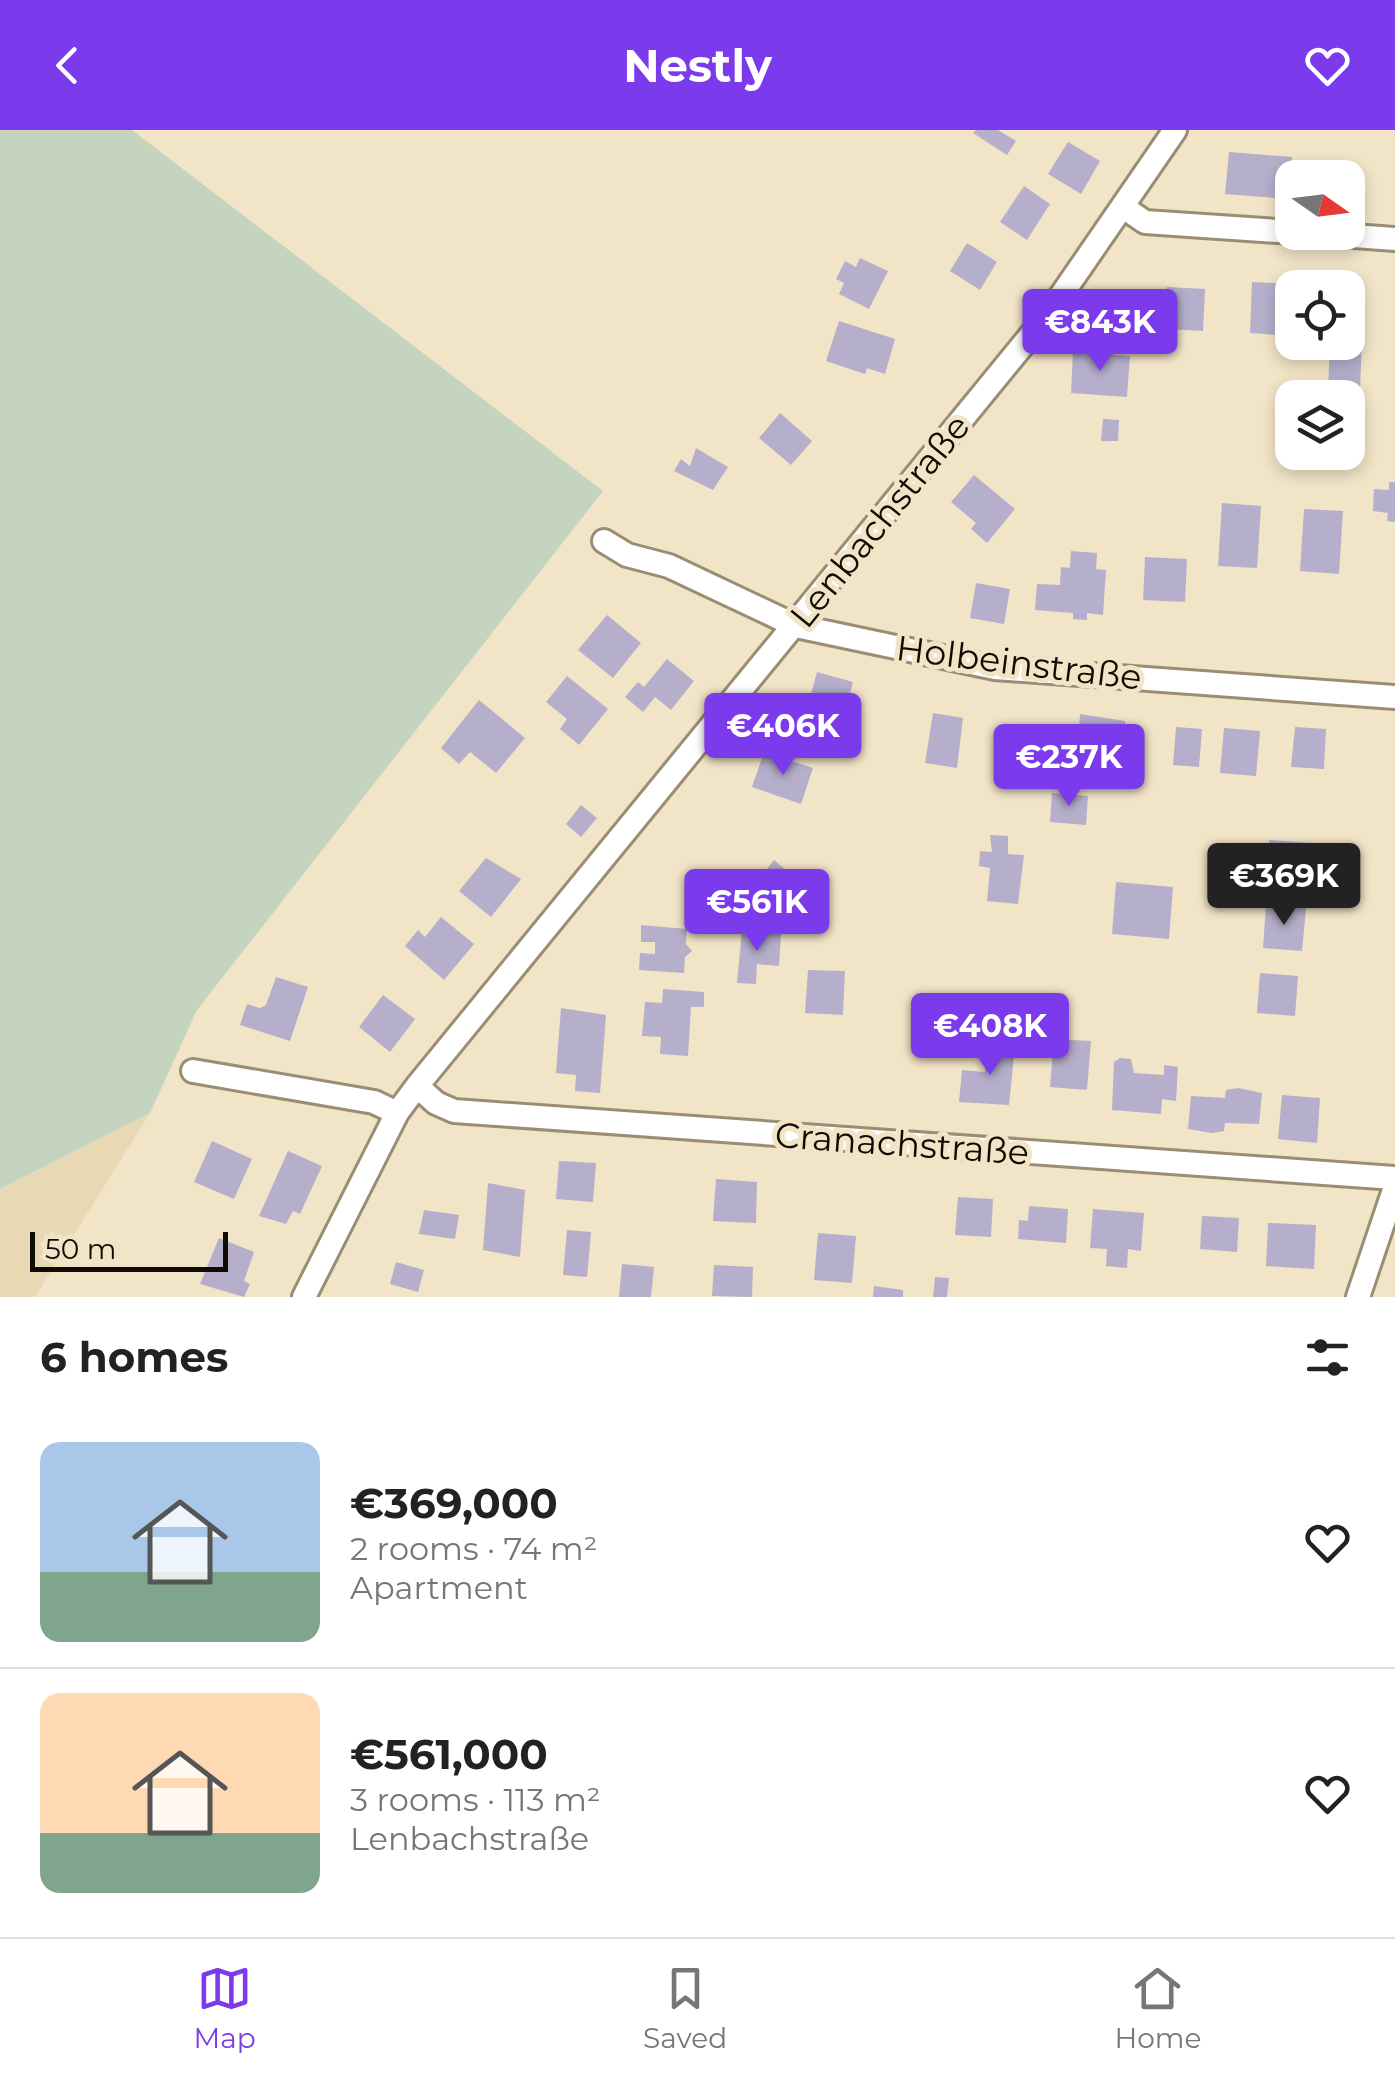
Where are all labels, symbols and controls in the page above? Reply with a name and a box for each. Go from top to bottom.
icon: back [40,38,95,93]
text: Nestly [623,38,772,93]
icon: heart [1300,38,1355,93]
north arrow [1275,160,1365,250]
map controls [1275,160,1365,470]
button: locate [1275,270,1365,360]
pin: €843K [1030,289,1170,374]
text: €843K [1044,302,1156,341]
button: layers [1275,380,1365,470]
street label: Lenbachstraße [781,406,979,636]
street label: Holbeinstraße [894,626,1144,699]
pin: €406K [713,693,853,778]
text: €406K [726,706,840,745]
pin: €237K [999,724,1139,809]
text: €237K [1016,737,1122,776]
pin: €369K [1214,843,1354,928]
text: €369K [1229,856,1339,895]
pin: €561K [687,869,827,954]
text: €561K [706,882,808,921]
pin: €408K [920,993,1060,1078]
text: €408K [933,1006,1047,1045]
street label: Cranachstraße [774,1113,1031,1174]
scale bar [30,1227,228,1272]
text: 50 m [45,1232,116,1266]
icon: filters [1300,1330,1355,1385]
text: 6 homes [40,1331,228,1383]
text: €369,000 [350,1477,558,1529]
icon: home [120,1482,240,1602]
icon: heart [1300,1515,1355,1570]
text: 2 rooms · 74 m² [350,1529,598,1568]
text: Apartment [350,1568,528,1607]
text: €561,000 [350,1728,548,1780]
icon: home [120,1733,240,1853]
icon: heart [1300,1766,1355,1821]
text: 3 rooms · 113 m² [350,1780,601,1819]
text: Lenbachstraße [350,1819,589,1858]
tab: Map [194,1961,256,2055]
tab: Saved [643,1961,727,2055]
tab: Home [1114,1961,1201,2055]

